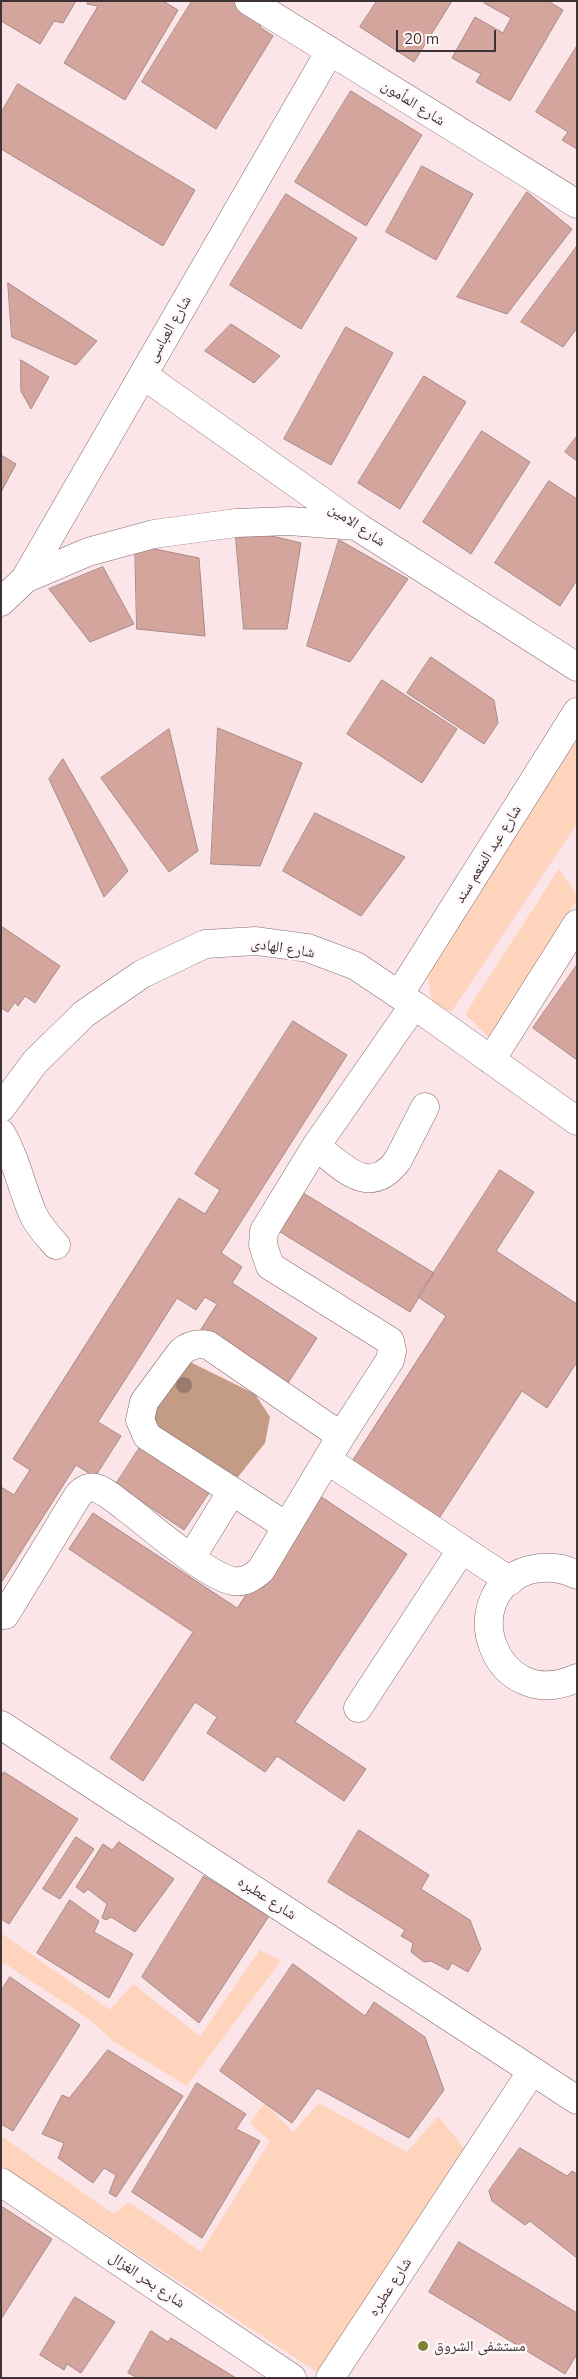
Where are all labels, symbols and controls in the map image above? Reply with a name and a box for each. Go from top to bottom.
scale bar [398,20,498,52]
text: 20 m [404,29,439,48]
street label: شارع المأمون [378,76,448,130]
street label: شارع العباسى [143,293,195,365]
street label: شارع الامين [325,499,389,551]
street label: شارع عبد المنعم سند [451,802,525,906]
street label: شارع الهادى [250,934,316,962]
street label: شارع عطبره [234,1872,300,1924]
street label: شارع بحر الغزال [105,2248,189,2312]
street label: شارع عطبره [364,2254,416,2320]
place label: مستشفى الشروق [434,2337,526,2355]
marker: مستشفى الشروق [416,2339,430,2353]

